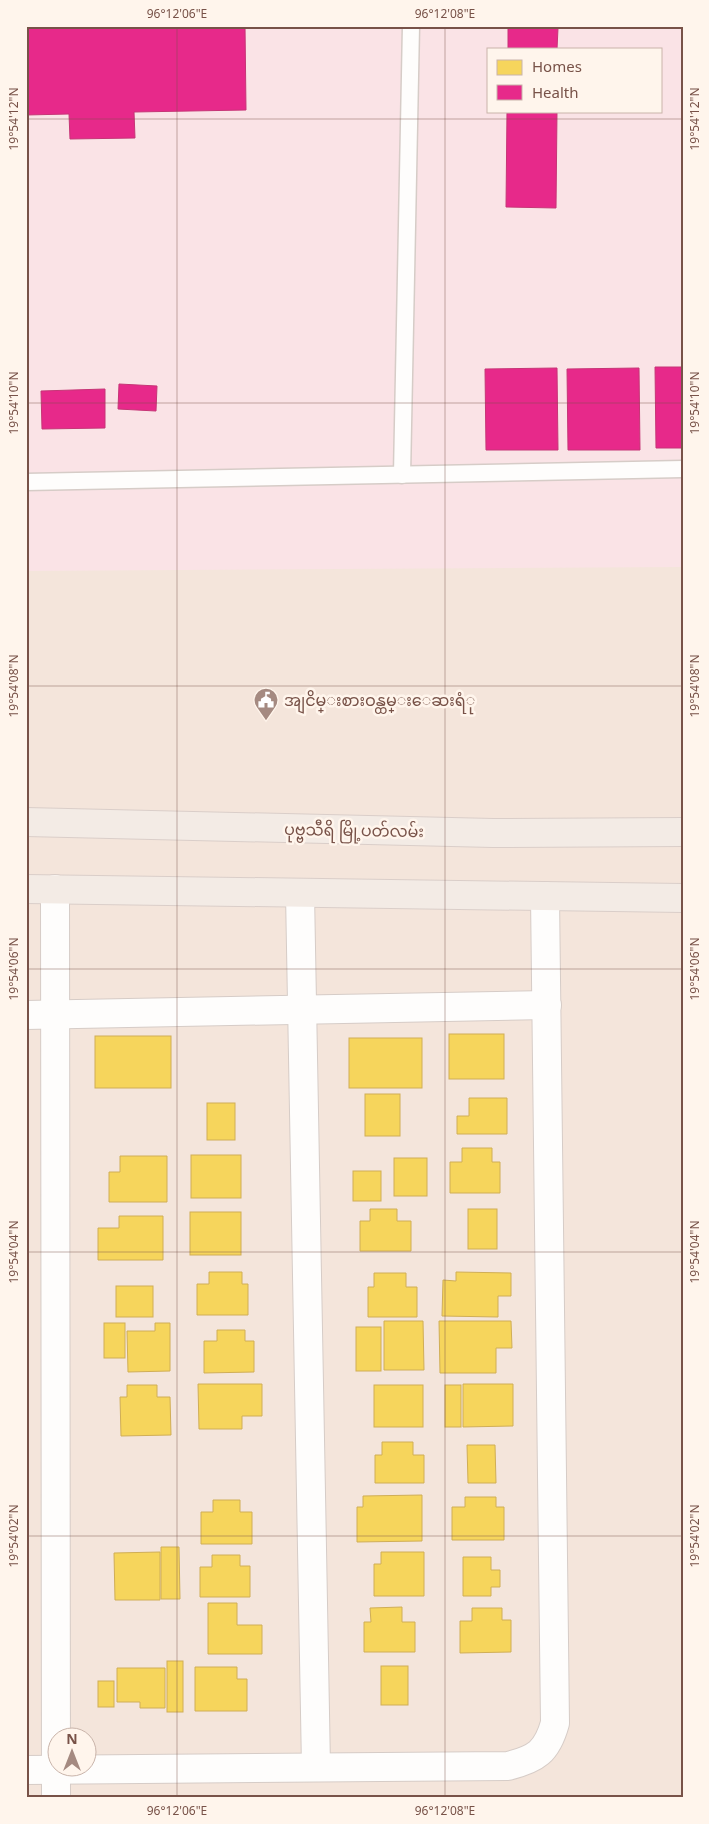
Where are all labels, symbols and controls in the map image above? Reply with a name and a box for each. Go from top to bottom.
text: 96°12'06"E [147,5,207,22]
text: 96°12'08"E [415,5,475,22]
legend [487,48,662,112]
text: Homes [532,56,582,76]
text: Health [532,82,579,102]
text: 19°54'12"N [5,87,22,151]
text: 19°54'12"N [686,87,703,151]
text: 19°54'10"N [5,371,22,435]
text: 19°54'10"N [686,371,703,435]
text: 19°54'08"N [5,654,22,718]
text: 19°54'08"N [686,654,703,718]
public building icon: အျငိမ္းစားဝန္ထမ္းေဆးရံု [253,687,279,721]
place label: အျငိမ္းစားဝန္ထမ္းေဆးရံု [284,689,475,715]
street label: ပုဗ္ဗသီရိ မြို့ပတ်လမ်း [284,818,424,846]
text: 19°54'06"N [5,937,22,1001]
text: 19°54'06"N [686,937,703,1001]
text: 19°54'04"N [5,1220,22,1284]
text: 19°54'04"N [686,1220,703,1284]
text: 19°54'02"N [5,1504,22,1568]
text: 19°54'02"N [686,1504,703,1568]
north arrow [48,1726,98,1776]
text: N [66,1729,78,1748]
text: 96°12'06"E [147,1802,207,1819]
text: 96°12'08"E [415,1802,475,1819]

